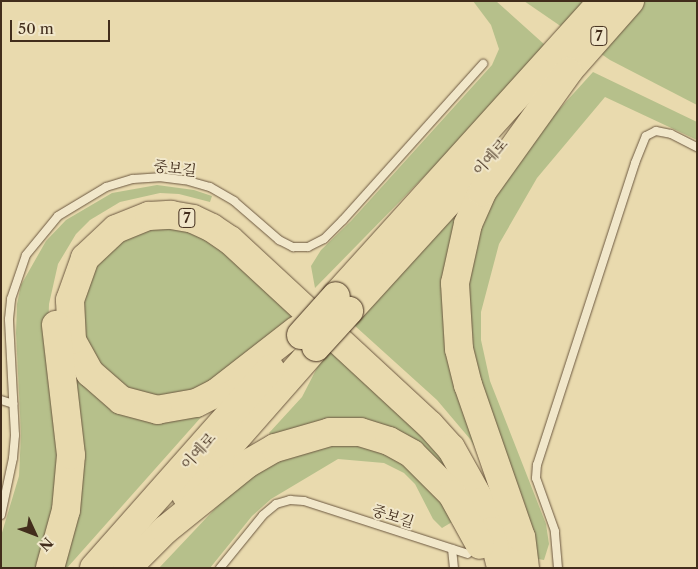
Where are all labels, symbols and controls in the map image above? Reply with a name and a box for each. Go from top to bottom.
scale bar [12,10,112,42]
text: 50 m [18,19,54,38]
road number: 7 [590,24,608,48]
street label: 이예로 [469,135,511,179]
street label: 중보길 [152,156,198,180]
road number: 7 [178,207,196,230]
street label: 이예로 [177,429,219,473]
street label: 중보길 [370,501,416,531]
north arrow [10,509,60,559]
text: N [35,534,57,555]

